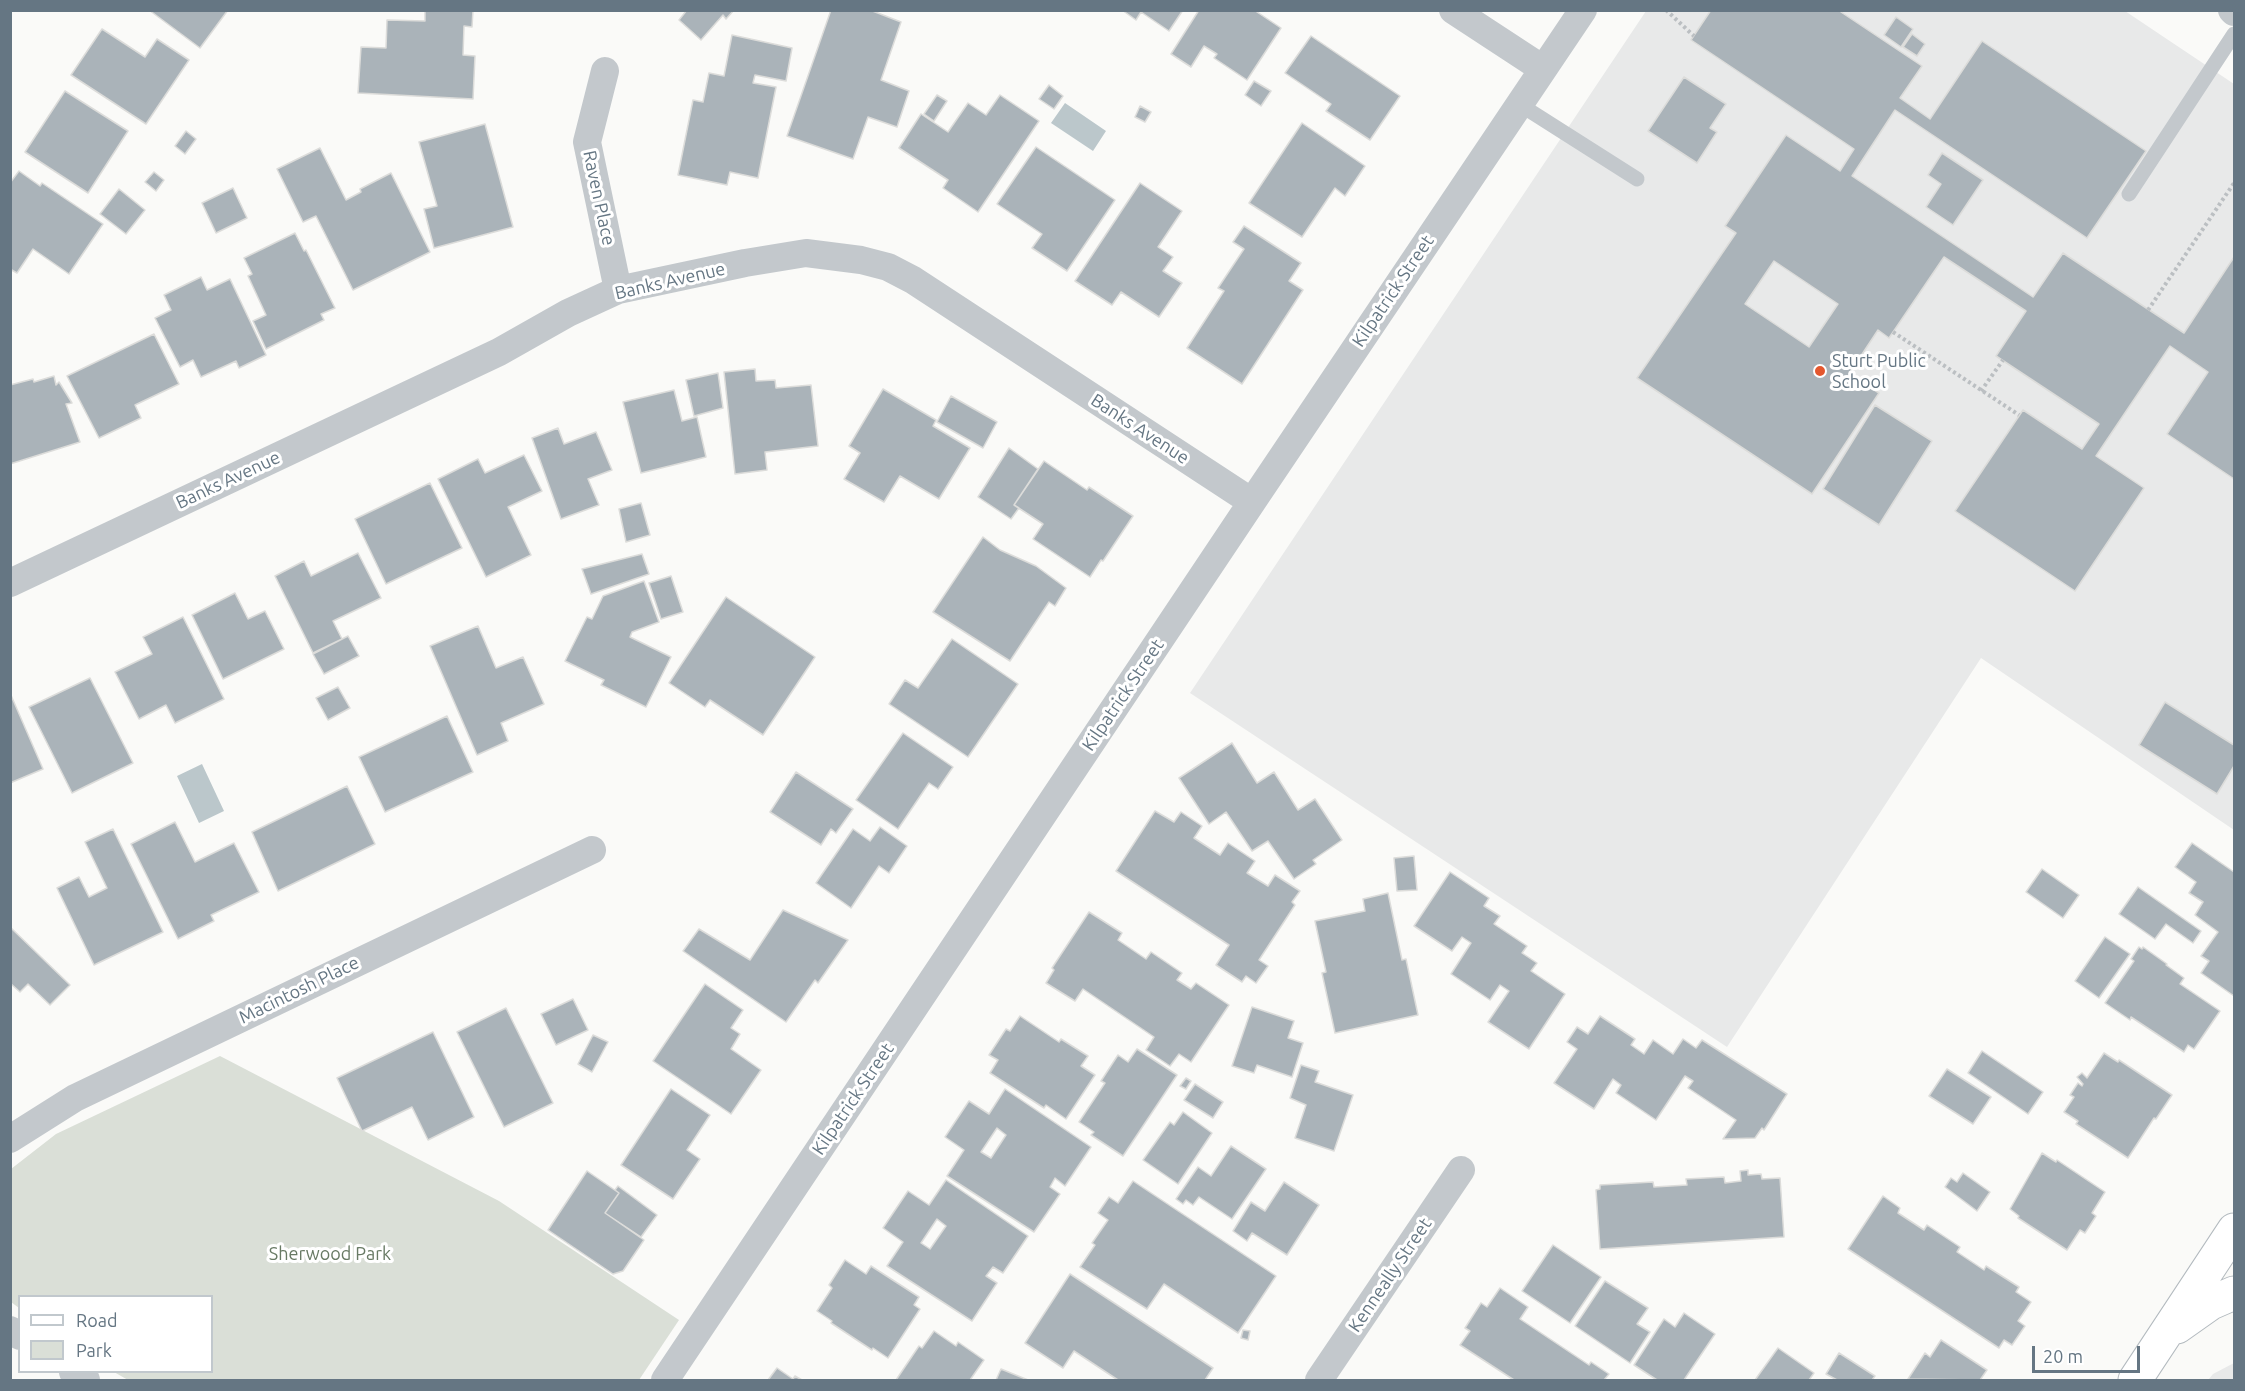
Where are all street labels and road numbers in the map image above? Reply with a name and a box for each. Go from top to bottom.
street label: Raven Place [578,149,620,247]
street label: Kilpatrick Street [1348,231,1438,351]
street label: Banks Avenue [613,258,727,304]
street label: Banks Avenue [1087,389,1193,469]
street label: Banks Avenue [172,446,284,514]
street label: Kilpatrick Street [1078,635,1168,755]
street label: Macintosh Place [236,952,362,1028]
street label: Kilpatrick Street [808,1039,898,1159]
street label: Kenneally Street [1344,1214,1436,1336]

